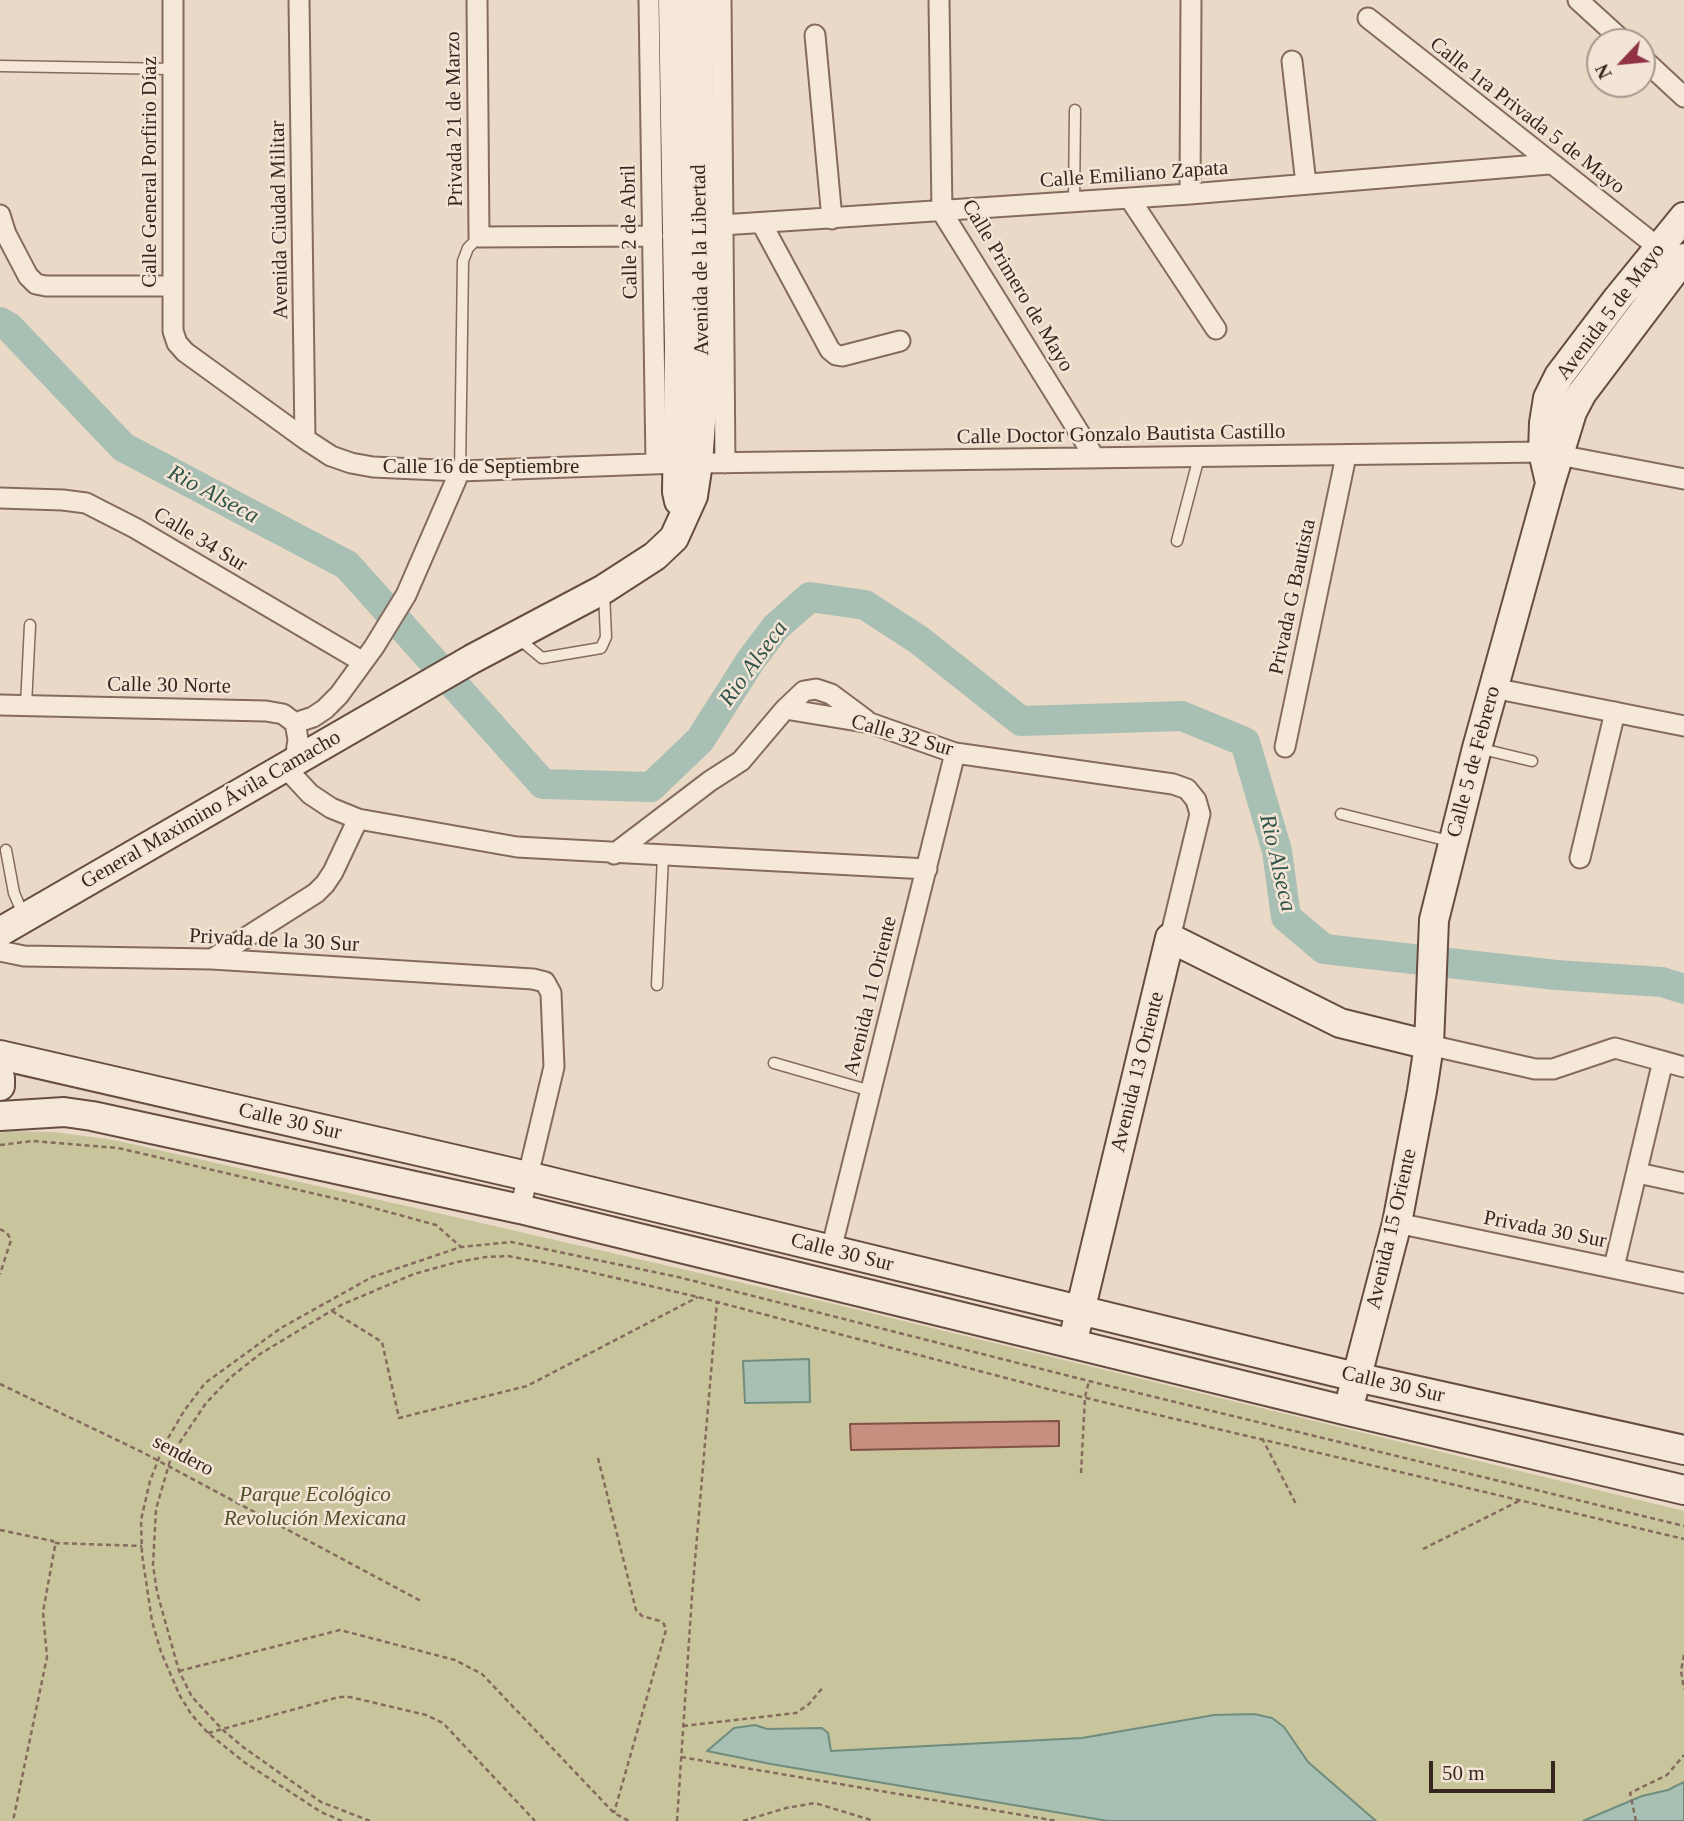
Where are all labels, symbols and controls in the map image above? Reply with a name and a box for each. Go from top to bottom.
north arrow [1586,28,1656,98]
street label: Privada 21 de Marzo [441,31,469,207]
street label: Calle 1ra Privada 5 de Mayo [1424,32,1630,200]
street label: Calle General Porfirio Díaz [137,56,163,288]
text: N [1591,61,1616,82]
street label: Avenida Ciudad Militar [266,120,294,320]
street label: Calle Emiliano Zapata [1039,156,1229,194]
street label: Calle 2 de Abril [616,164,644,300]
street label: Avenida de la Libertad [687,164,715,356]
street label: Calle Primero de Mayo [956,195,1078,377]
street label: Avenida 5 de Mayo [1551,239,1671,385]
street label: Calle Doctor Gonzalo Bautista Castillo [956,420,1286,450]
street label: Calle 16 de Septiembre [383,454,579,480]
water label: Rio Alseca [163,460,263,530]
street label: Calle 34 Sur [149,502,251,578]
street label: Privada G Bautista [1264,517,1322,677]
water label: Rio Alseca [714,616,794,712]
street label: Calle 30 Norte [107,672,231,700]
street label: Calle 5 de Febrero [1442,684,1506,840]
street label: Calle 32 Sur [848,709,956,763]
street label: General Maximino Ávila Camacho [77,725,345,895]
water label: Rio Alseca [1252,812,1302,914]
street label: Avenida 11 Oriente [839,914,903,1078]
street label: Privada de la 30 Sur [188,924,360,958]
street label: Avenida 13 Oriente [1106,989,1170,1155]
street label: Calle 30 Sur [236,1098,344,1146]
street label: Avenida 15 Oriente [1361,1146,1423,1312]
street label: Privada 30 Sur [1481,1206,1609,1254]
street label: Calle 30 Sur [788,1228,896,1278]
street label: Calle 30 Sur [1339,1361,1447,1409]
street label: sendero [148,1430,218,1482]
park label: Parque Ecológico Revolución Mexicana [224,1482,406,1532]
scale bar [1432,1748,1558,1792]
text: 50 m [1442,1761,1485,1785]

